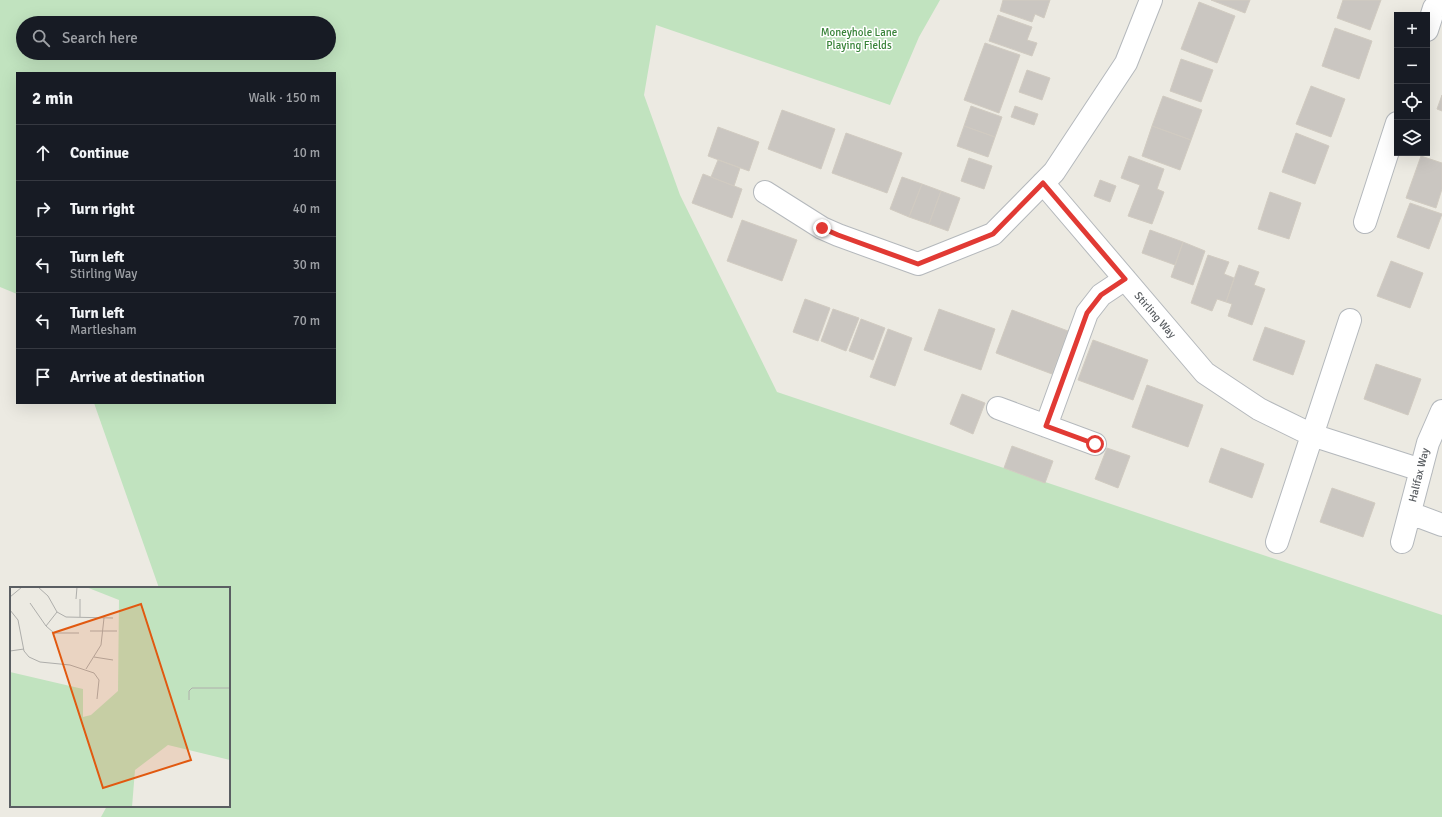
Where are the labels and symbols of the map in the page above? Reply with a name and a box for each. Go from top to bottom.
park label: Moneyhole Lane Playing Fields [821,26,897,52]
route end [813,219,831,237]
street label: Stirling Way [1131,289,1179,341]
route start [1086,435,1104,453]
street label: Halifax Way [1406,446,1432,503]
inset map [10,587,230,807]

